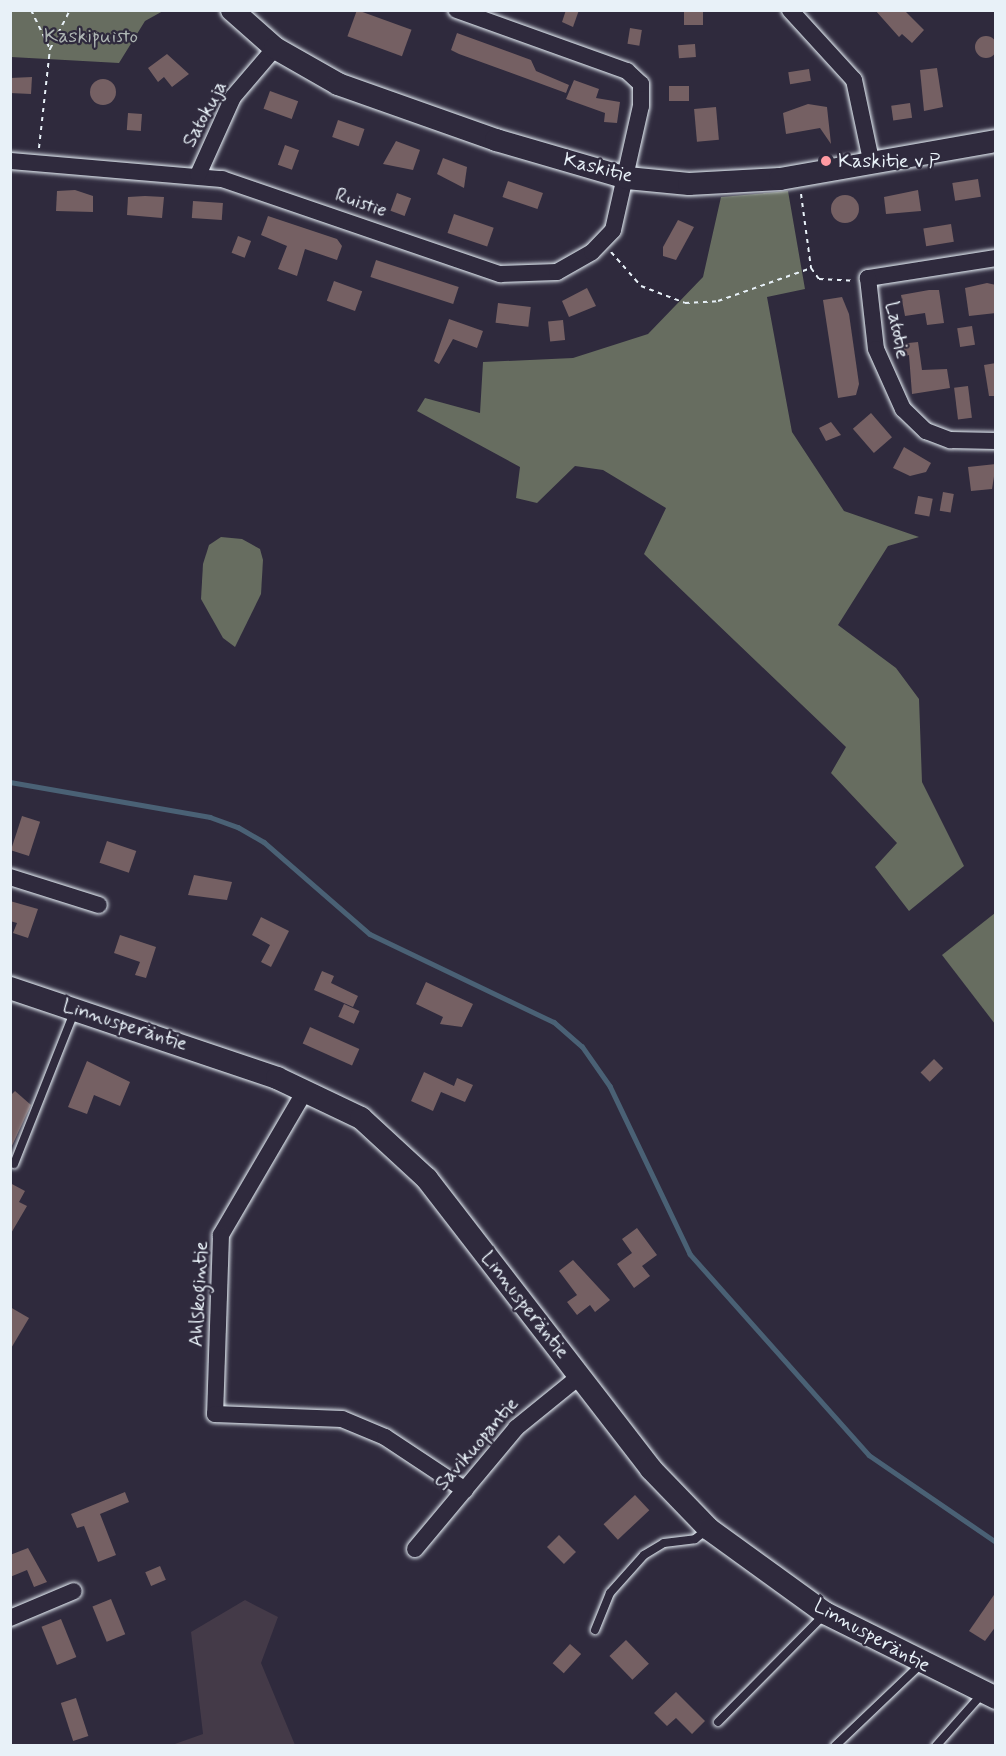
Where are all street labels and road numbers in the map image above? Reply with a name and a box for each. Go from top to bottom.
street label: Satokuja [177,77,233,151]
street label: Kaskitie [561,148,635,188]
street label: Ruistie [332,183,390,223]
street label: Latotie [880,299,914,361]
street label: Linnusperäntie [60,994,190,1056]
street label: Ahlskogintie [184,1240,214,1348]
street label: Linnusperäntie [476,1246,574,1364]
street label: Savikuopantie [430,1392,524,1496]
street label: Linnusperäntie [809,1594,935,1678]

